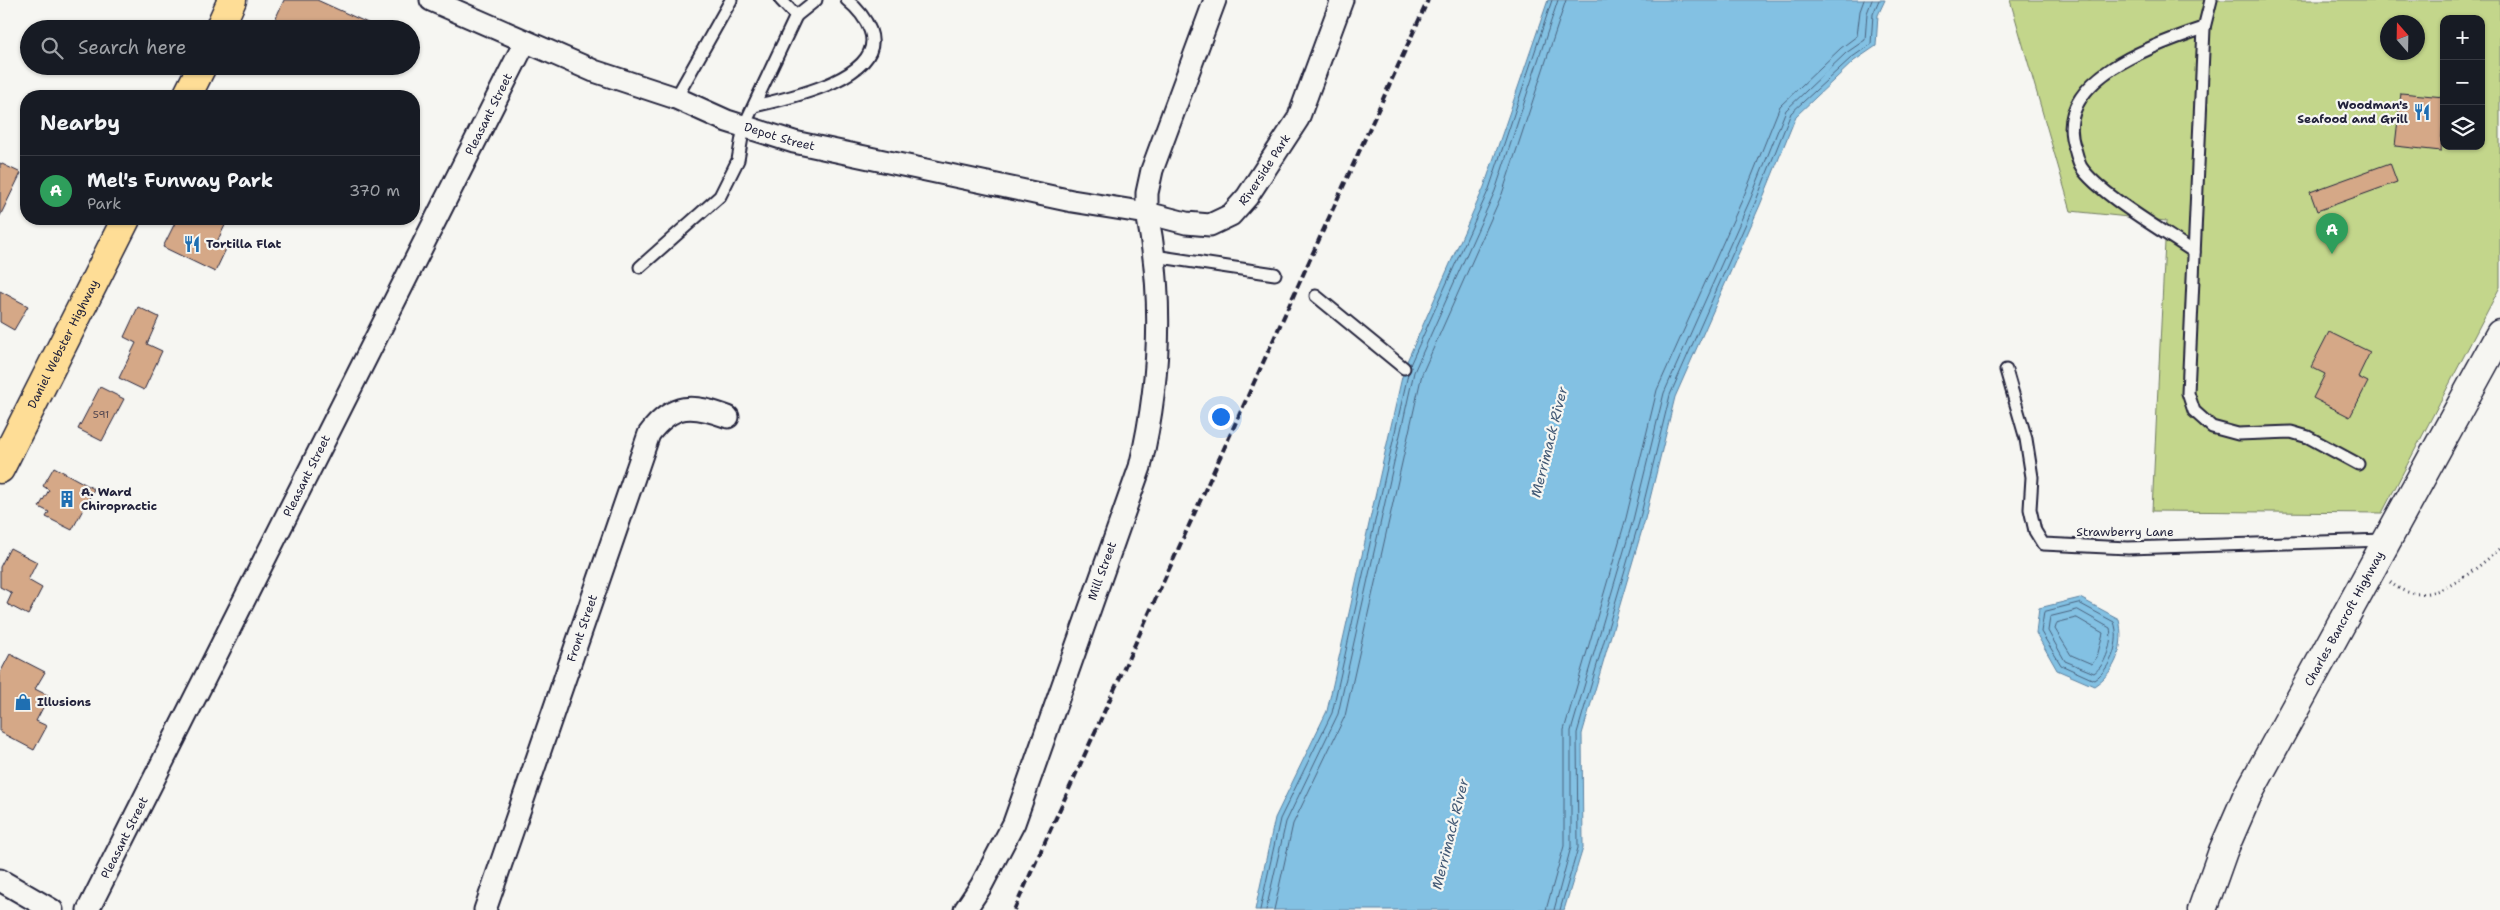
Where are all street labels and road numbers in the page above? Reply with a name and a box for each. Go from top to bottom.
street label: Pleasant Street [461,70,516,158]
street label: Depot Street [742,119,816,154]
street label: Riverside Park [1235,131,1294,209]
street label: Daniel Webster Highway [24,277,102,411]
street label: Pleasant Street [279,432,334,520]
street label: Strawberry Lane [2076,524,2174,540]
street label: Mill Street [1084,539,1120,603]
street label: Charles Bancroft Highway [2301,548,2388,689]
street label: Front Street [563,592,601,664]
street label: Pleasant Street [97,794,152,881]

